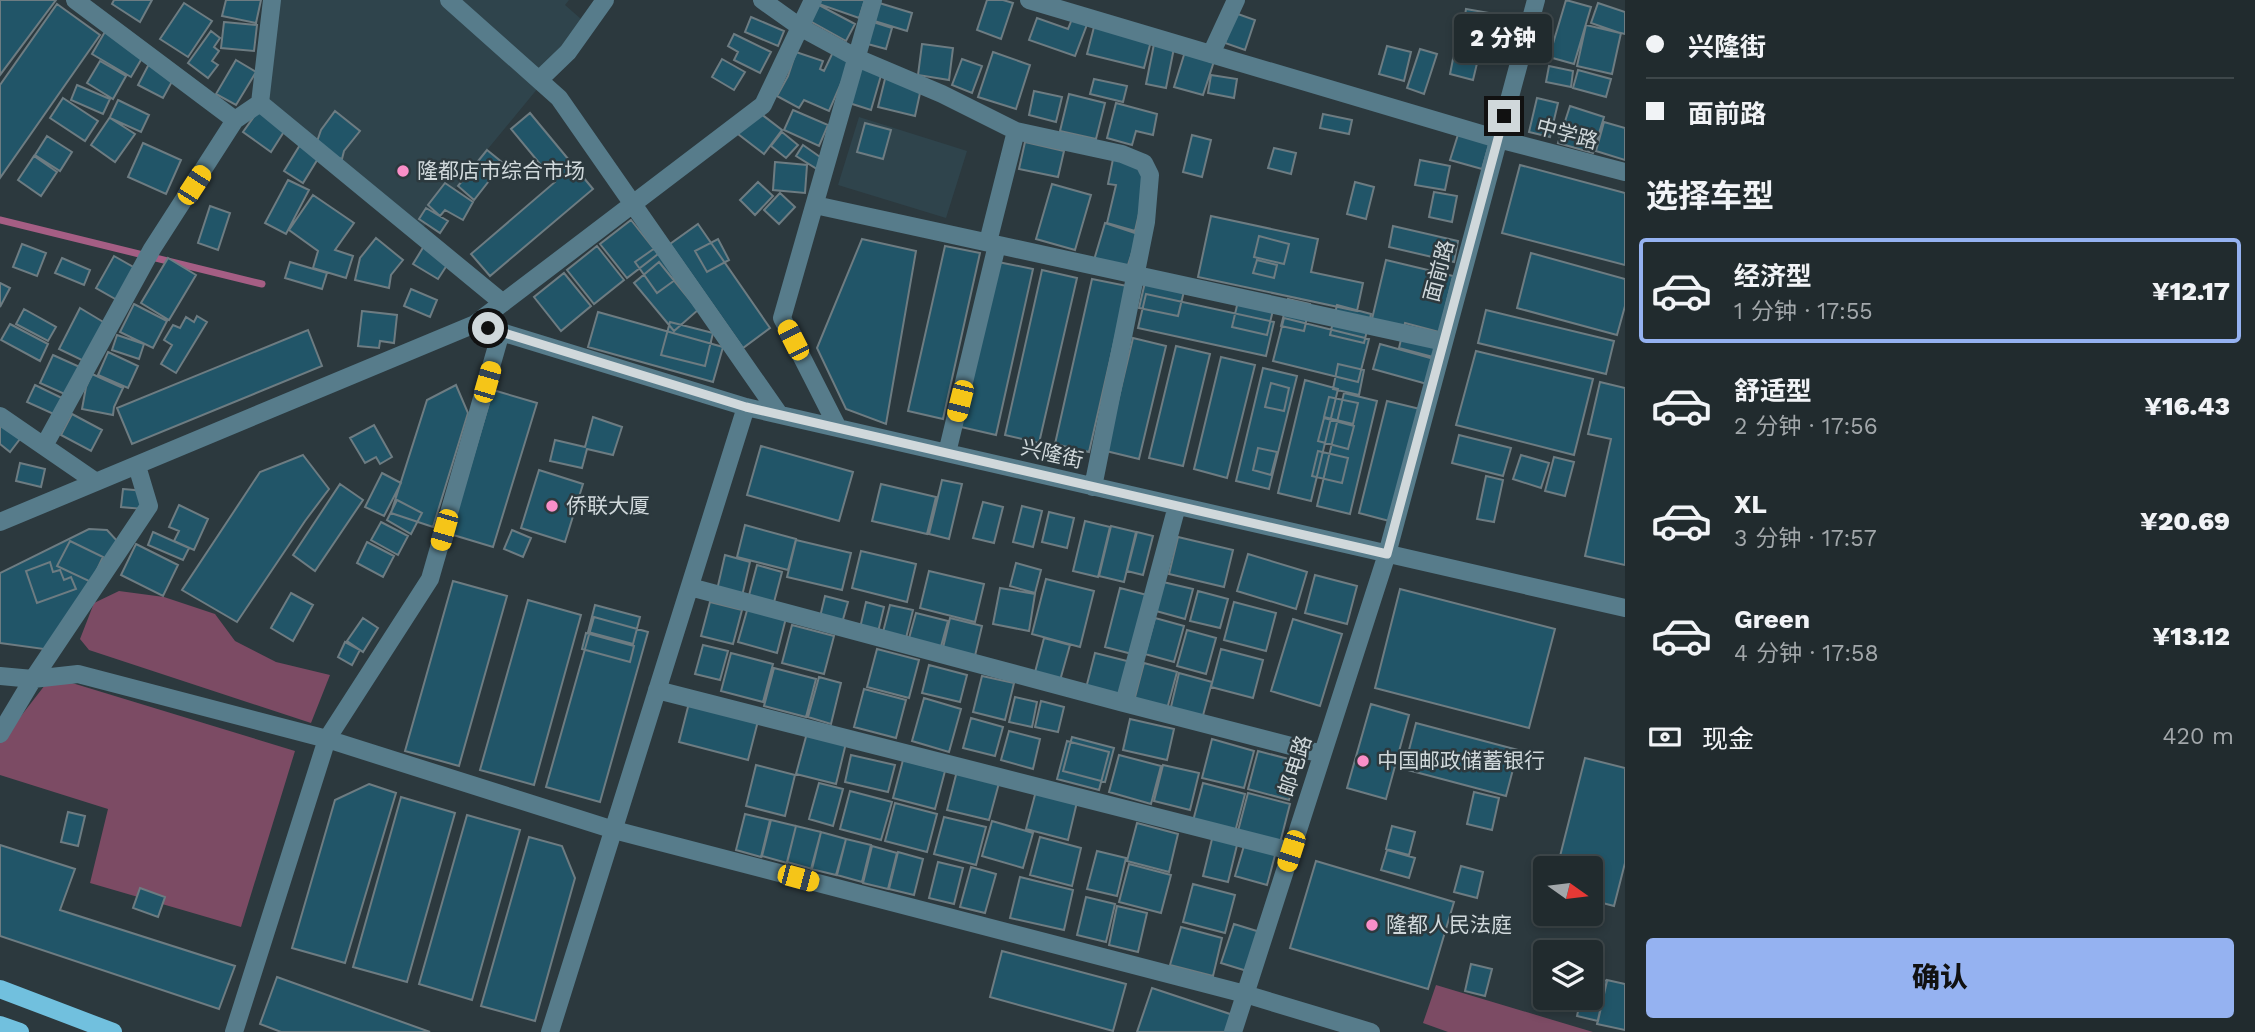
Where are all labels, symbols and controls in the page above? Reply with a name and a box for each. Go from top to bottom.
callout: 2 分钟 [1455,15,1553,64]
text: 2 分钟 [1470,25,1536,52]
text: 兴隆街 [1688,32,1766,62]
text: 面前路 [1688,99,1766,129]
route end [1488,100,1520,132]
street label: 中学路 [1533,113,1601,154]
place label: 隆都店市综合市场 [417,158,585,183]
car [174,162,215,208]
marker: 隆都店市综合市场 [395,163,411,179]
text: 选择车型 [1646,177,1774,215]
street label: 面前路 [1418,237,1459,305]
icon: car [1650,259,1713,322]
text: 经济型 [1734,261,1812,291]
text: ¥12.17 [2152,276,2230,306]
text: 1 分钟 · 17:55 [1734,298,1873,325]
route start [472,312,504,344]
car [775,317,812,363]
car [472,359,503,405]
icon: car [1650,374,1713,437]
text: 舒适型 [1734,376,1812,406]
car [945,378,976,424]
text: ¥16.43 [2144,391,2230,421]
text: 2 分钟 · 17:56 [1734,413,1878,440]
street label: 兴隆街 [1019,434,1086,473]
icon: car [1650,489,1713,552]
text: XL [1734,489,1767,519]
place label: 侨联大厦 [566,493,650,518]
marker: 侨联大厦 [544,498,560,514]
text: ¥20.69 [2140,506,2230,536]
car [429,507,460,553]
text: 3 分钟 · 17:57 [1734,525,1877,552]
icon: car [1650,604,1713,667]
text: Green [1734,604,1810,634]
text: ¥13.12 [2153,621,2230,651]
text: 4 分钟 · 17:58 [1734,640,1879,667]
icon: cash [1646,718,1684,756]
text: 420 m [2162,723,2234,750]
text: 现金 [1702,724,1754,754]
street label: 邮电路 [1273,732,1316,800]
place label: 中国邮政储蓄银行 [1377,748,1545,773]
marker: 中国邮政储蓄银行 [1355,753,1371,769]
car [1275,828,1308,874]
north arrow [1533,856,1603,926]
map controls [1533,856,1603,1010]
car [775,862,822,894]
place label: 隆都人民法庭 [1386,912,1512,937]
marker: 隆都人民法庭 [1364,917,1380,933]
button: 确认 [1646,938,2234,1018]
button: layers [1533,940,1603,1010]

